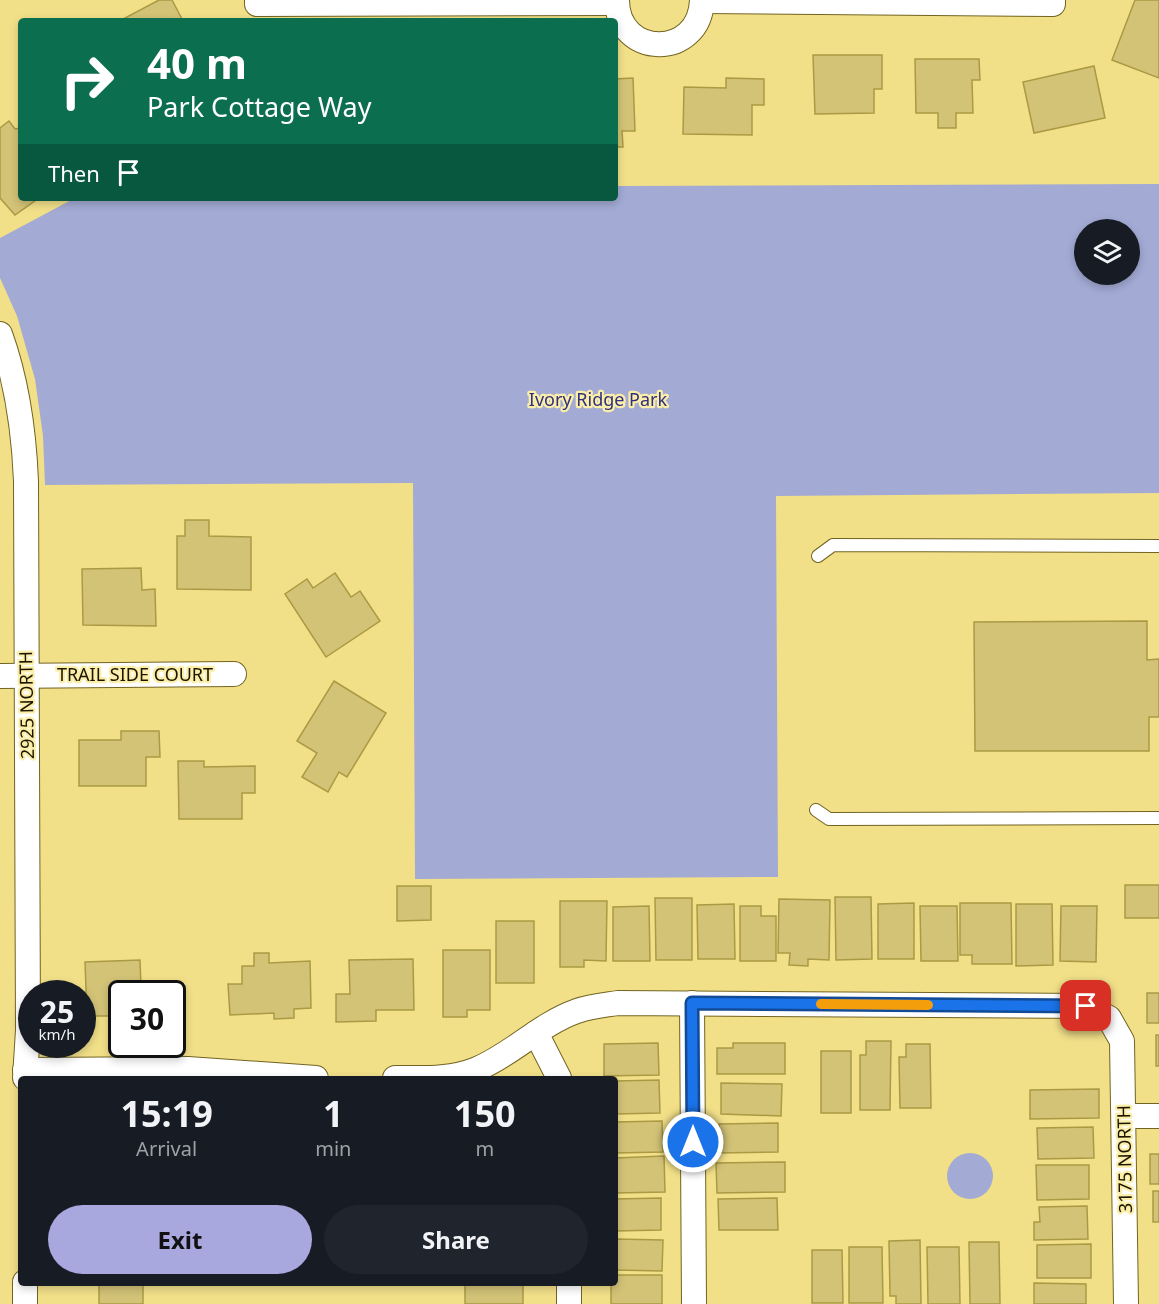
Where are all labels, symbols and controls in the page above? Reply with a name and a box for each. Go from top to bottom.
text: 40 m [147,34,247,91]
icon: right [48,42,126,120]
text: Park Cottage Way [147,88,371,125]
icon: arrive [112,156,145,189]
text: Then [48,158,100,188]
map controls [1074,219,1140,285]
button: layers [1074,219,1140,285]
park label: Ivory Ridge Park [529,387,668,411]
street label: 2925 NORTH [13,651,39,759]
street label: TRAIL SIDE COURT [57,662,213,686]
speed limit sign: 30 [108,980,186,1058]
pin [1060,980,1111,1031]
icon: arrive [1069,989,1102,1022]
text: 25 [40,991,74,1032]
text: km/h [39,1024,75,1044]
text: 15:19 [120,1089,213,1138]
text: 1 [323,1089,344,1138]
text: 150 [454,1089,516,1138]
street label: 3175 NORTH [1111,1105,1137,1213]
position arrow [661,1110,725,1174]
text: Arrival [136,1135,197,1162]
text: min [315,1135,351,1162]
text: m [475,1135,494,1162]
button: Exit [48,1205,312,1274]
button: Share [324,1205,588,1274]

